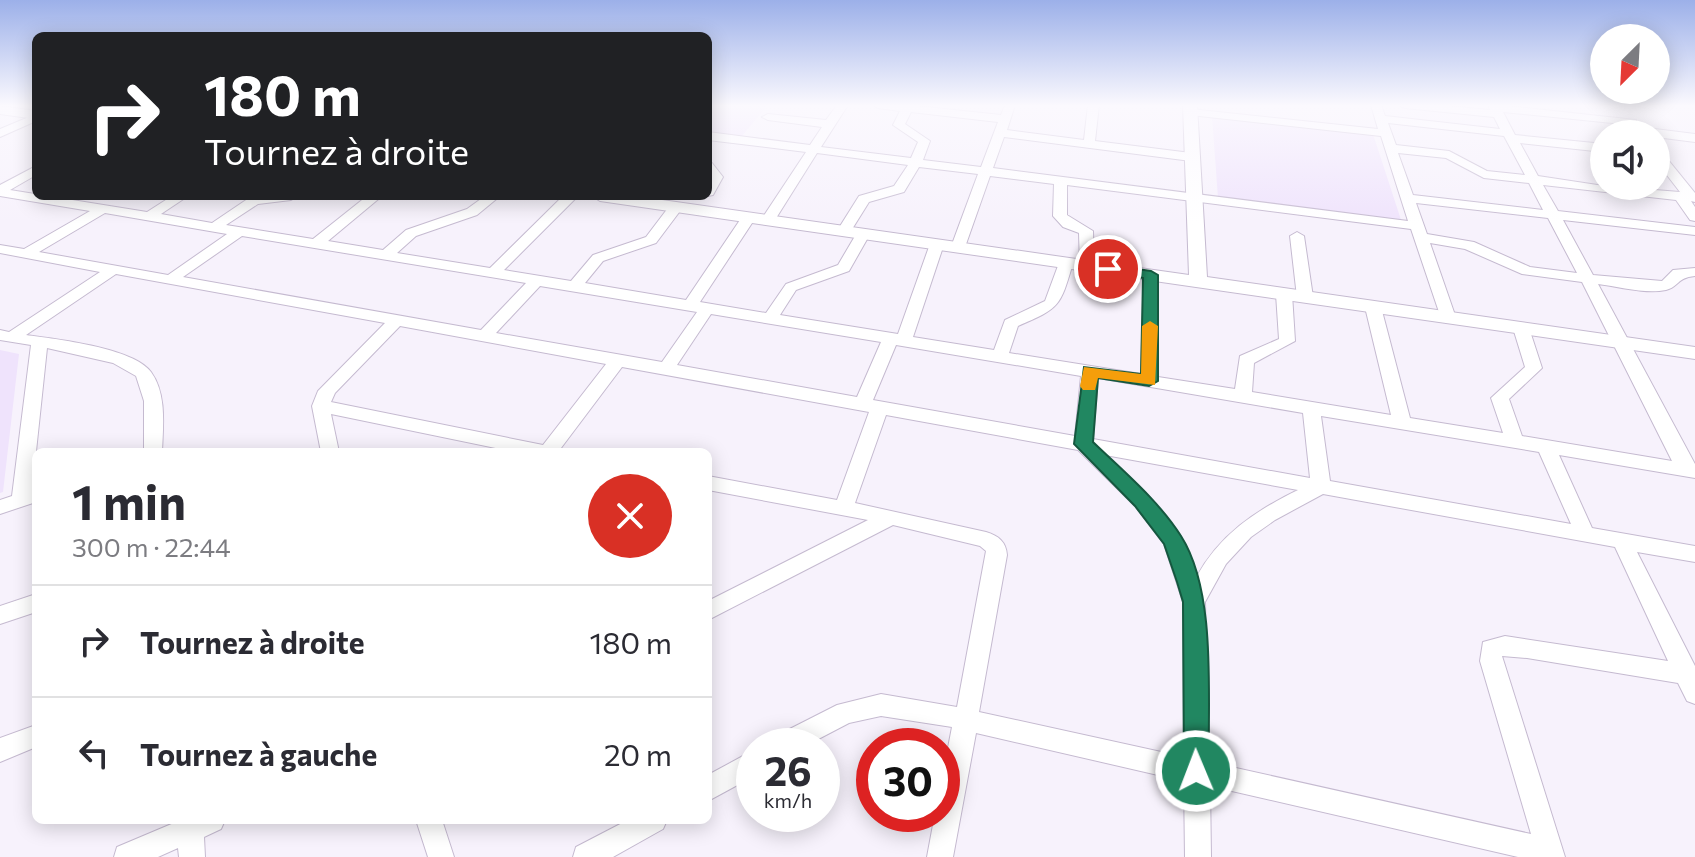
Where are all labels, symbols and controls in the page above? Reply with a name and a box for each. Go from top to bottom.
north arrow [1590,24,1670,104]
map controls [1590,24,1670,200]
text: 180 m [204,59,361,128]
icon: right [72,64,176,168]
button: sound [1590,120,1670,200]
text: Tournez à droite [204,128,469,172]
pin [1074,235,1142,303]
icon: arrive [1086,247,1130,291]
text: 1 min [72,471,186,530]
button: close [588,474,672,558]
text: 300 m · 22:44 [72,531,231,562]
icon: right [72,619,116,663]
text: Tournez à droite [140,623,364,660]
text: 180 m [589,623,672,660]
speed limit sign: 30 [856,728,960,832]
position arrow [1154,729,1238,813]
icon: left [72,731,116,775]
text: Tournez à gauche [140,735,377,772]
text: 20 m [604,735,672,772]
text: 26 [764,745,812,794]
text: km/h [764,788,812,812]

